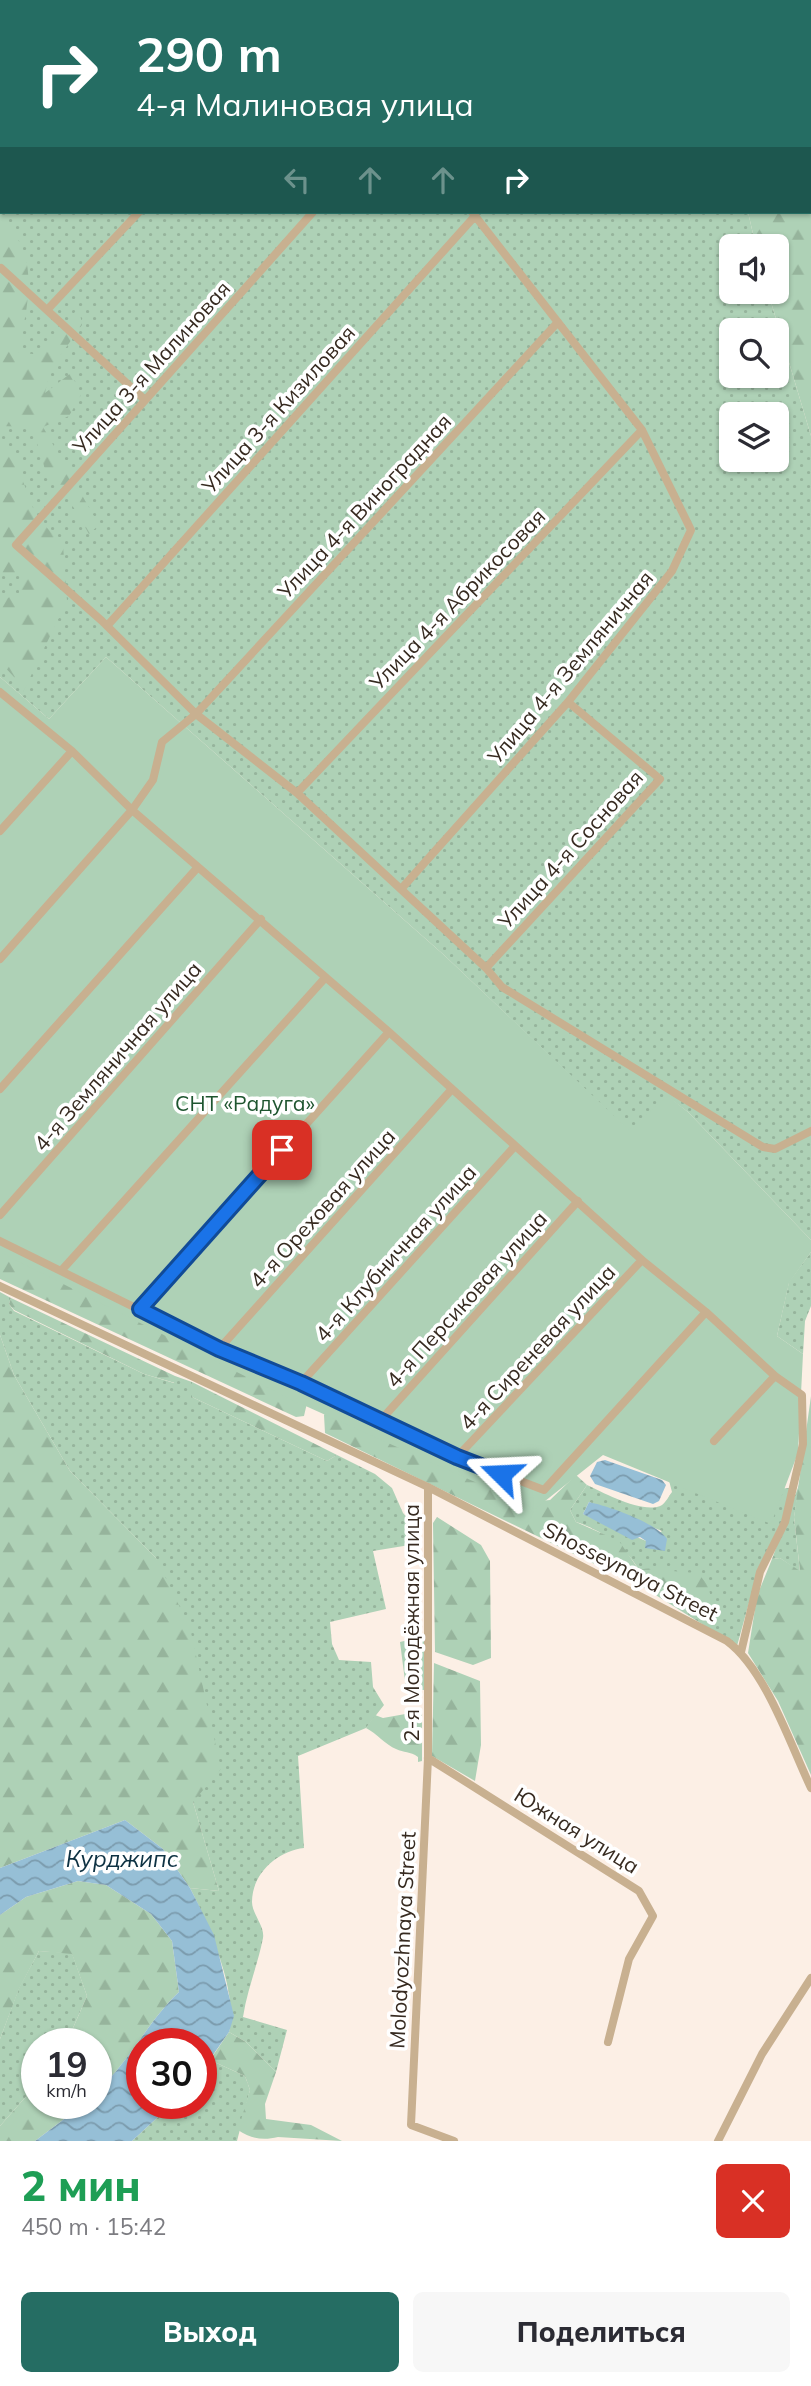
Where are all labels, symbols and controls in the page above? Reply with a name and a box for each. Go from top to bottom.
text: 290 m [136,23,282,84]
icon: right [21,28,112,119]
text: 4-я Малиновая улица [136,84,474,124]
icon: left [278,161,316,199]
icon: ahead [351,161,389,199]
icon: ahead [424,161,462,199]
icon: right [497,161,535,199]
map controls [719,234,789,472]
button: sound [719,234,789,304]
street label: Улица 3-я Малиновая [66,275,235,459]
button: search [719,318,789,388]
street label: Улица 3-я Кизиловая [195,320,360,499]
button: layers [719,402,789,472]
street label: Улица 4-я Виноградная [271,408,456,604]
street label: Улица 4-я Абрикосовая [363,503,550,696]
street label: Улица 4-я Земляничная [481,565,658,770]
street label: Улица 4-я Сосновая [491,764,648,934]
street label: 4-я Земляничная улица [28,956,206,1156]
park label: СНТ «Радуга» [175,1090,315,1116]
pin [252,1120,312,1180]
street label: 4-я Ореховая улица [244,1123,400,1293]
icon: arrive [263,1131,301,1169]
street label: 4-я Клубничная улица [309,1159,481,1347]
street label: 4-я Персиковая улица [380,1205,552,1393]
street label: 4-я Сиреневая улица [454,1259,620,1435]
position arrow [464,1437,538,1511]
street label: 2-я Молодёжная улица [398,1504,424,1742]
street label: Shosseynaya Street [539,1516,723,1626]
street label: Южная улица [510,1781,644,1879]
street label: Molodyozhnaya Street [383,1831,421,2049]
water label: Курджипс [66,1844,179,1873]
speed limit sign: 30 [126,2028,217,2119]
text: 19 [45,2042,88,2086]
text: km/h [46,2079,87,2102]
text: 2 мин [21,2159,141,2212]
button: close [716,2164,790,2238]
text: 450 m · 15:42 [21,2212,166,2241]
button: Выход [21,2292,399,2372]
button: Поделиться [413,2292,790,2372]

